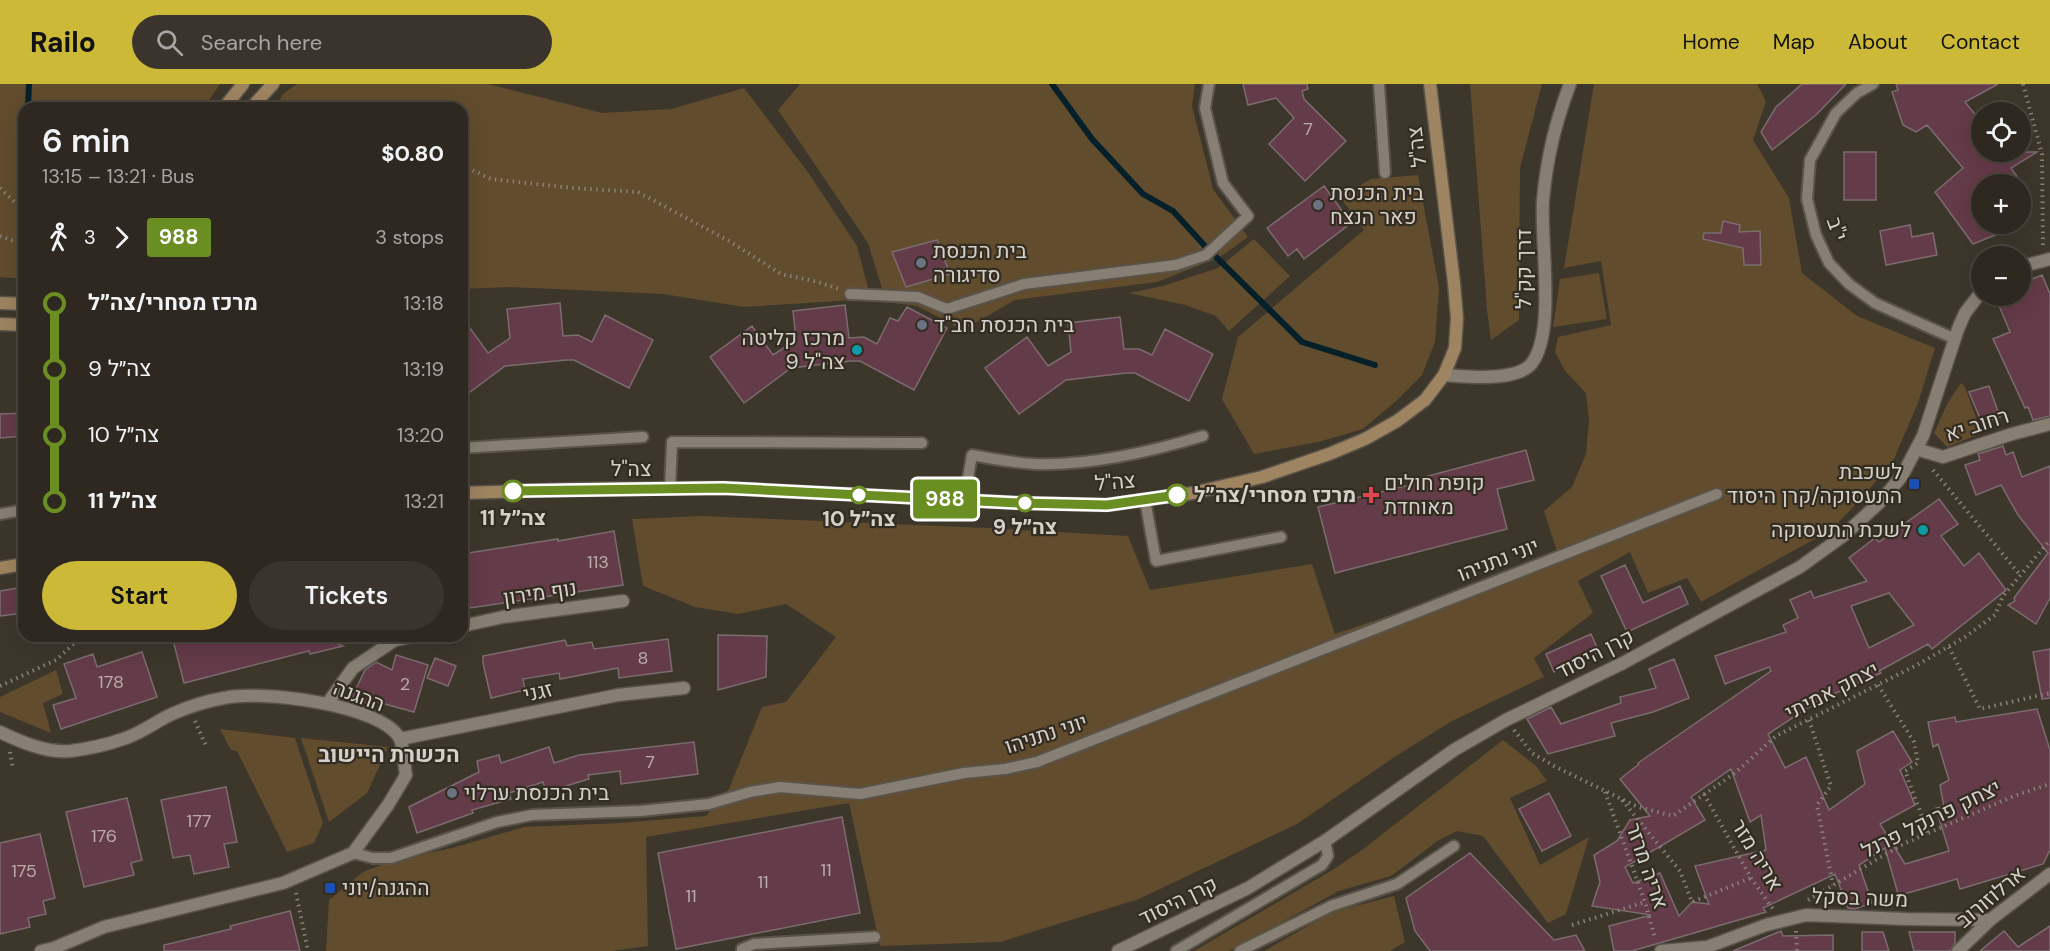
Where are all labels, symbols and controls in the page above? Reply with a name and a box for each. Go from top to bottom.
search box [132,15,552,69]
text: Railo [30,24,96,61]
icon: search [153,26,186,59]
text: Search here [201,28,322,57]
text: Home [1682,28,1740,56]
text: Map [1773,28,1815,56]
text: About [1848,28,1908,56]
text: Contact [1941,28,2020,56]
map controls [1971,102,2031,306]
button: locate [1971,102,2031,162]
house number: 7 [1303,117,1313,141]
text: 6 min [42,119,130,162]
street label: צה"ל [1401,125,1433,169]
text: $0.80 [381,139,444,168]
text: 13:15 – 13:21 · Bus [42,163,195,189]
button: + [1971,174,2031,234]
place label: בית הכנסת פאר הנצח [1330,179,1424,231]
marker: בית הכנסת פאר הנצח [1311,198,1325,212]
street label: י"ב [1820,213,1854,245]
icon: walk [42,221,75,254]
icon: forward [105,221,138,254]
text: 988 [159,223,199,251]
text: 3 [84,224,96,250]
text: 3 stops [375,224,444,250]
street label: דרך קק"ל [1510,229,1538,309]
place label: בית הכנסת סדיגורה [933,237,1027,289]
button: − [1971,246,2031,306]
marker: בית הכנסת סדיגורה [914,256,928,270]
text: מרכז מסחרי/צה״ל [88,288,258,317]
text: 13:18 [404,290,444,316]
place label: בית הכנסת חב"ד [934,311,1074,339]
marker: בית הכנסת חב"ד [915,318,929,332]
place label: מרכז קליטה צה"ל 9 [742,324,845,376]
marker: מרכז קליטה צה"ל 9 [850,343,864,357]
text: צה״ל 9 [88,354,151,383]
text: 13:19 [403,356,444,382]
street label: רחוב יא [1941,402,2013,448]
text: צה״ל 10 [88,420,159,449]
text: 13:20 [397,422,444,448]
street label: צה"ל [611,455,651,483]
place label: לשכבת התעסוקה/קרן היסוד [1727,458,1902,510]
street label: צה"ל [1093,466,1137,498]
place label: קופת חולים מאוחדת [1384,469,1485,521]
marker: לשכבת התעסוקה/קרן היסוד [1907,477,1921,491]
marker: צה״ל 11 [502,480,524,502]
line badge: 988 [910,480,980,518]
place label: מרכז מסחרי/צה״ל [1194,481,1356,509]
marker: מרכז מסחרי/צה״ל [1166,484,1188,506]
text: 988 [925,485,965,513]
text: צה״ל 11 [88,486,157,515]
marker: צה״ל 10 [850,486,868,504]
marker: קופת חולים מאוחדת [1362,486,1380,504]
text: 13:21 [404,488,444,514]
marker: צה״ל 9 [1016,494,1034,512]
place label: צה״ל 11 [480,504,546,532]
place label: צה״ל 10 [822,505,896,533]
place label: צה״ל 9 [993,513,1057,541]
place label: לשכת התעסוקה [1771,516,1911,544]
marker: לשכת התעסוקה [1916,523,1930,537]
street label: יוני נתניהו [1453,532,1543,588]
house number: 113 [587,550,609,574]
button: Start [42,561,237,630]
button: Tickets [249,561,444,630]
street label: נוף מירון [501,574,579,612]
street label: קרן היסוד [1551,622,1639,686]
house number: 8 [638,646,648,670]
street label: יצחק אמיתי [1780,655,1884,727]
house number: 178 [98,670,124,694]
house number: 2 [400,672,410,696]
street label: ההגנה [329,674,389,718]
street label: זגני [521,675,555,709]
street label: יוני נתניהו [1001,708,1091,760]
district label: הכשרת היישוב [318,740,460,769]
house number: 7 [645,750,655,774]
street label: יצחק פרנקל פרנל [1857,773,2005,865]
place label: בית הכנסת ערלוי [464,779,609,807]
marker: בית הכנסת ערלוי [445,786,459,800]
house number: 177 [187,809,211,833]
street label: אריה מזר [1725,814,1789,896]
street label: אריה מרזר [1619,819,1675,913]
house number: 176 [91,824,117,848]
house number: 11 [820,858,832,882]
house number: 175 [11,859,37,883]
street label: ארלוזורוב [1951,860,2031,934]
house number: 11 [757,870,769,894]
street label: קרן היסוד [1134,870,1222,932]
place label: ההגנה/יוני [342,874,429,902]
marker: ההגנה/יוני [323,881,337,895]
street label: משה בסקל [1811,882,1909,914]
house number: 11 [685,884,697,908]

